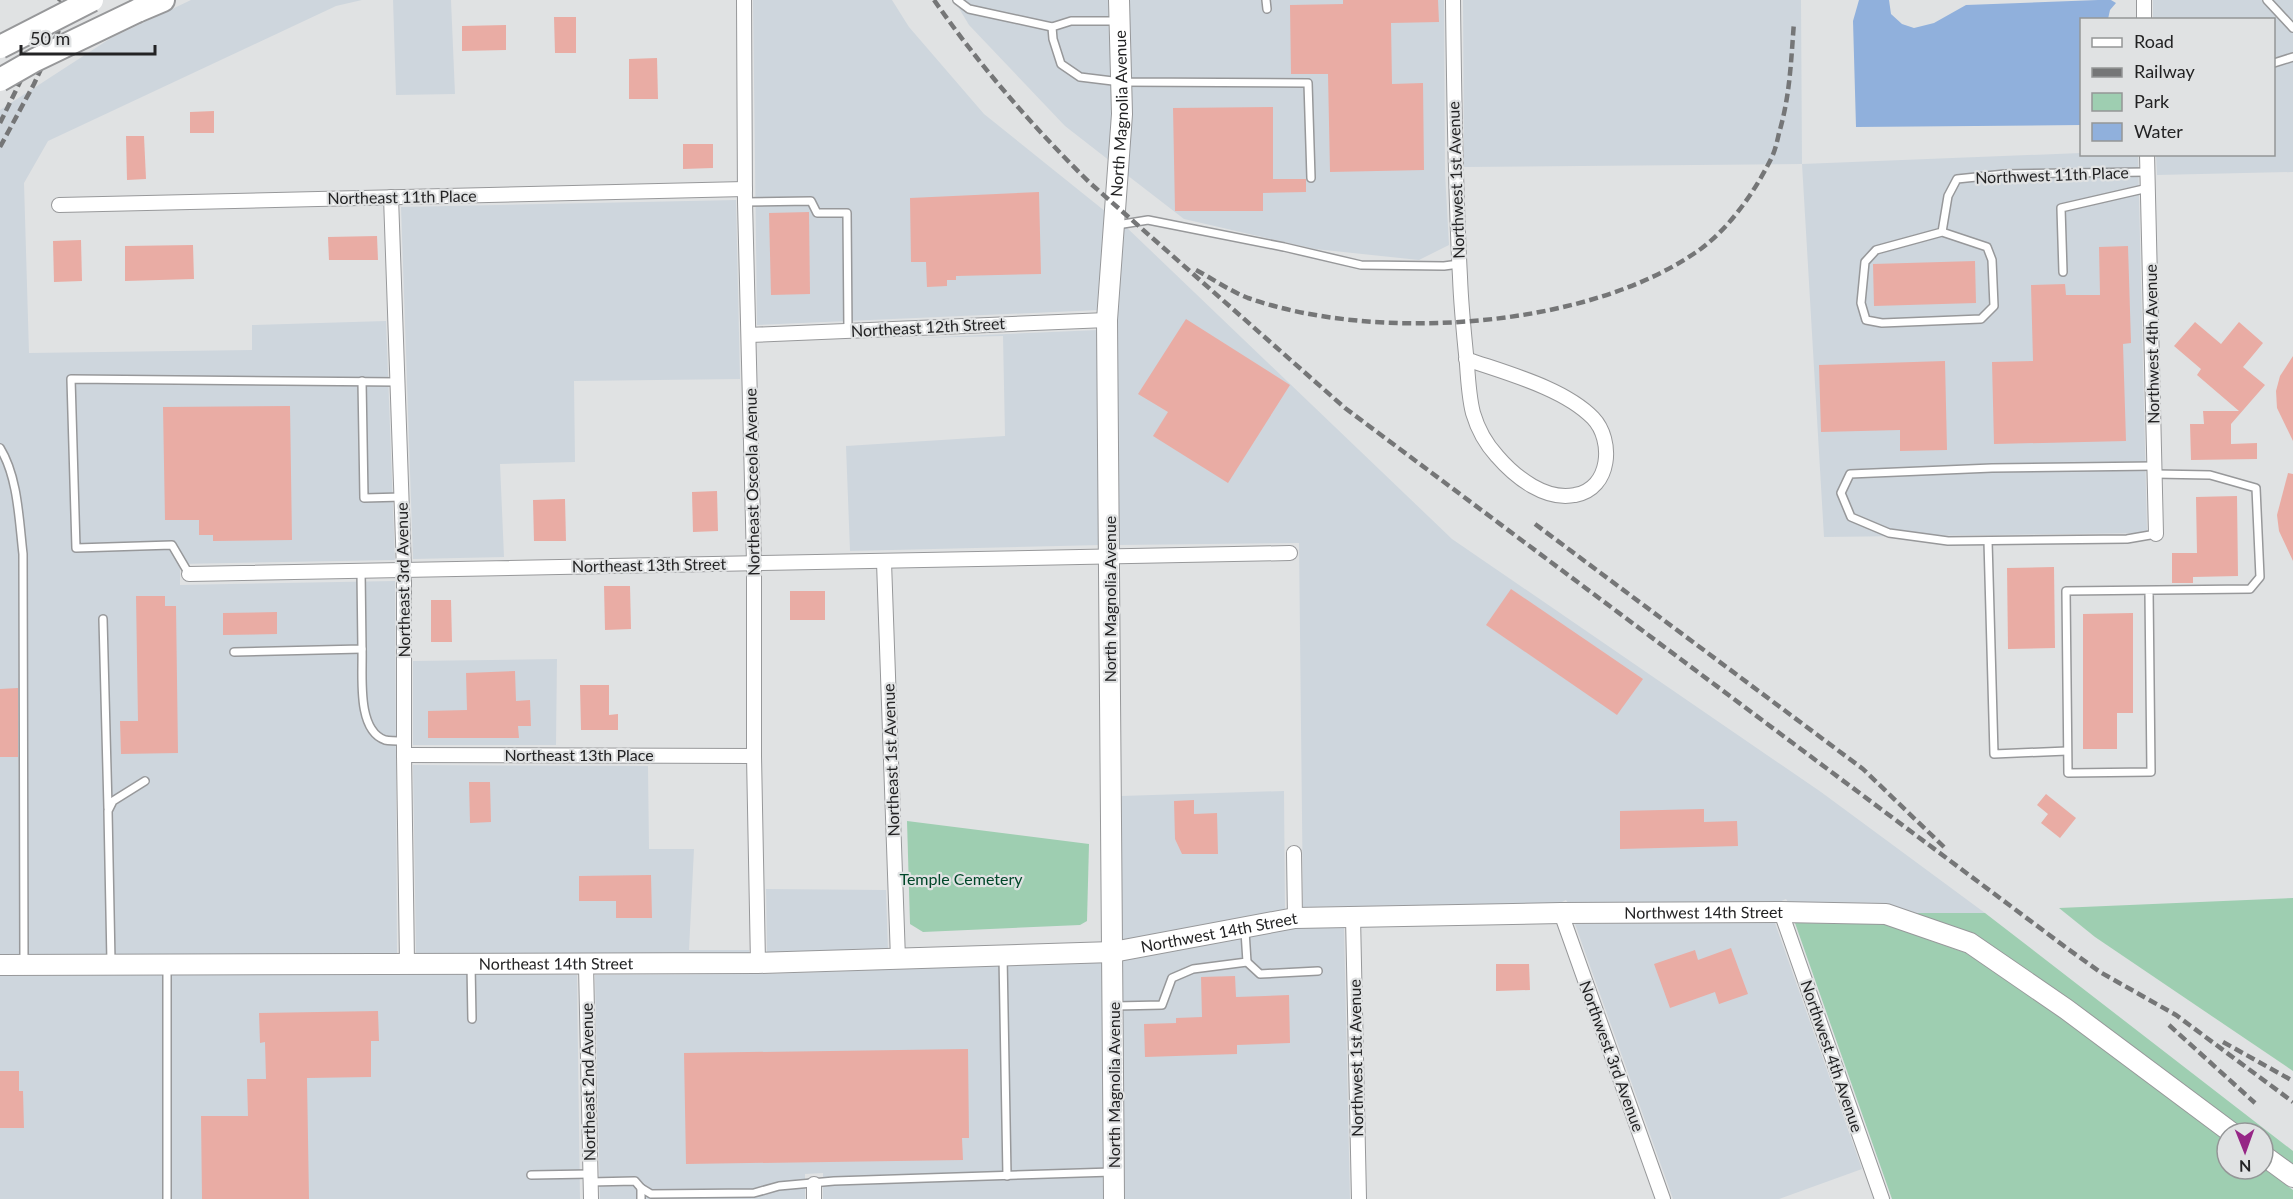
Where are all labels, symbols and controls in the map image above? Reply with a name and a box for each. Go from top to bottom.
scale bar [21,18,154,56]
legend [2080,18,2275,156]
text: 50 m [30,27,70,49]
street label: North Magnolia Avenue [1106,30,1131,197]
text: Road [2134,30,2174,52]
text: Railway [2134,60,2195,82]
text: Park [2134,90,2170,112]
street label: Northwest 1st Avenue [1443,101,1468,259]
text: Water [2134,120,2183,142]
street label: Northwest 11th Place [1975,162,2129,187]
street label: Northeast 11th Place [327,186,477,207]
street label: Northwest 4th Avenue [2141,264,2162,424]
street label: Northeast 12th Street [851,313,1006,340]
street label: Northeast Osceola Avenue [740,388,763,576]
street label: Northeast 3rd Avenue [392,502,413,658]
street label: North Magnolia Avenue [1100,516,1119,682]
street label: Northeast 13th Street [572,554,726,575]
street label: Northeast 1st Avenue [878,683,903,837]
street label: Northeast 13th Place [504,745,654,764]
park label: Temple Cemetery [899,869,1023,888]
street label: Northwest 14th Street [1624,902,1783,922]
street label: Northwest 14th Street [1139,908,1299,956]
street label: Northeast 14th Street [479,953,633,973]
street label: Northwest 4th Avenue [1798,977,1867,1134]
street label: Northwest 3rd Avenue [1576,978,1649,1134]
street label: Northwest 1st Avenue [1345,979,1366,1137]
street label: North Magnolia Avenue [1104,1002,1123,1168]
street label: Northeast 2nd Avenue [577,1003,598,1161]
north arrow [2215,1121,2275,1181]
text: N [2239,1157,2252,1176]

